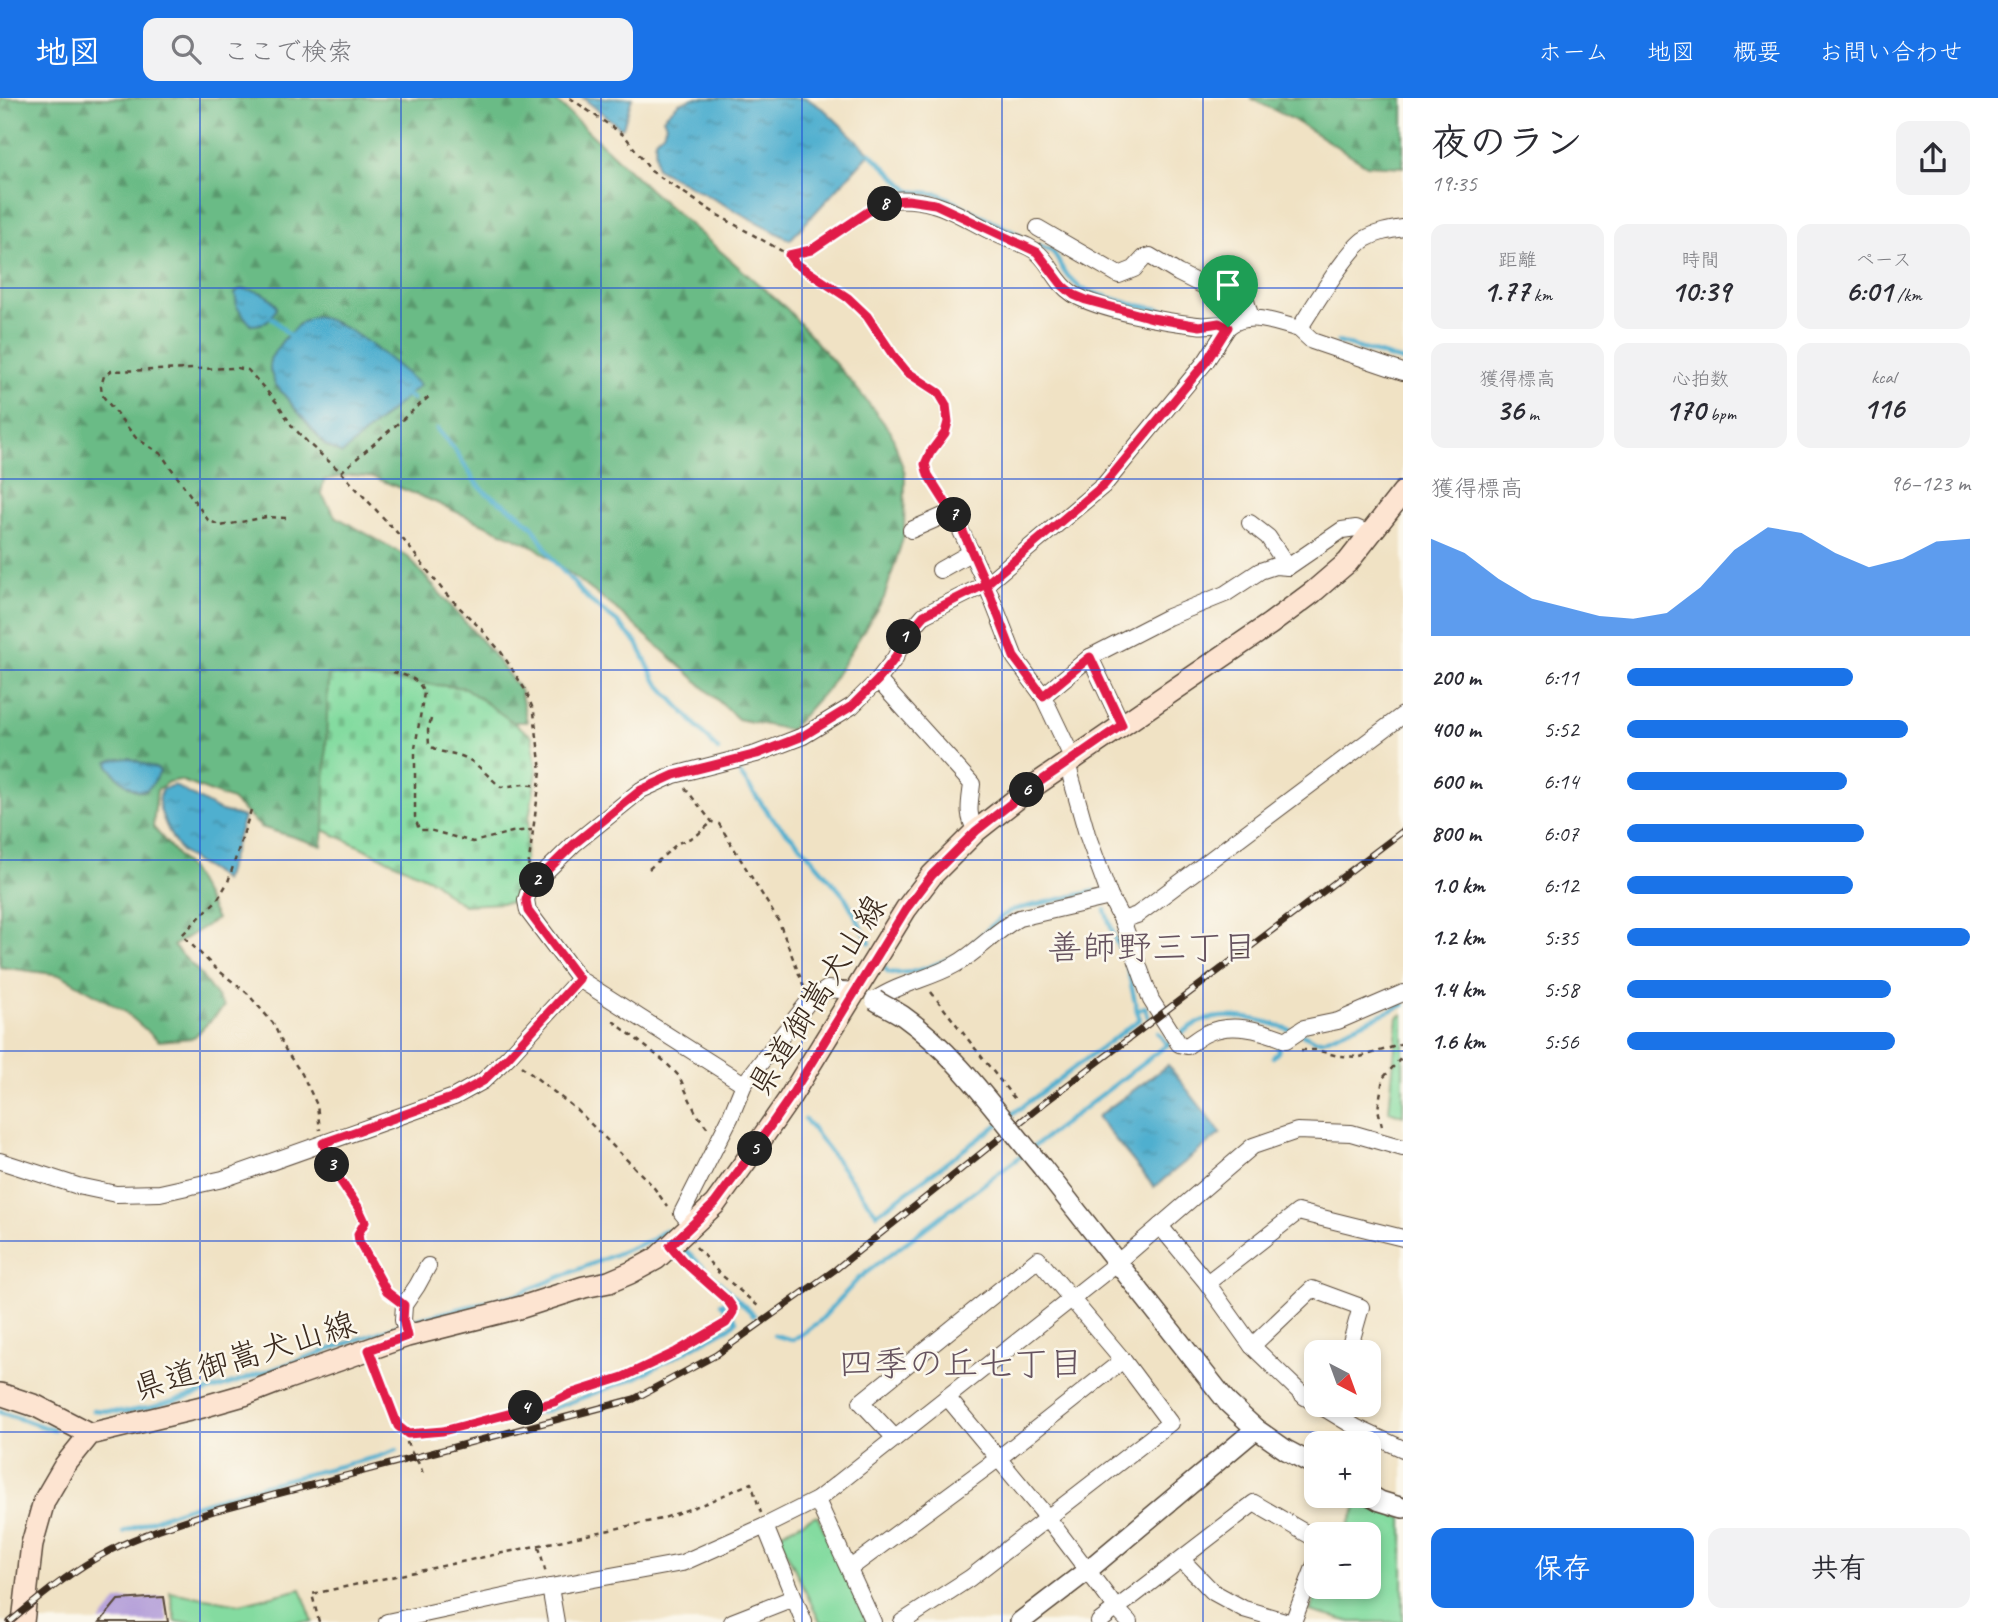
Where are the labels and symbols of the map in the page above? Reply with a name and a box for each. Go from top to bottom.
pin: 8 [868,186,903,222]
pin [1198,255,1258,327]
pin: 7 [936,498,972,532]
pin: 1 [886,620,922,654]
pin: 6 [1010,772,1044,808]
pin: 2 [520,862,554,898]
street label: 県道御嵩犬山線 [738,886,896,1105]
district label: 善師野三丁目 [1047,925,1257,970]
pin: 5 [738,1132,772,1166]
pin: 3 [314,1148,350,1182]
street label: 県道御嵩犬山線 [128,1302,361,1410]
north arrow [1304,1340,1381,1418]
district label: 四季の丘七丁目 [838,1341,1084,1386]
pin: 4 [508,1390,544,1426]

